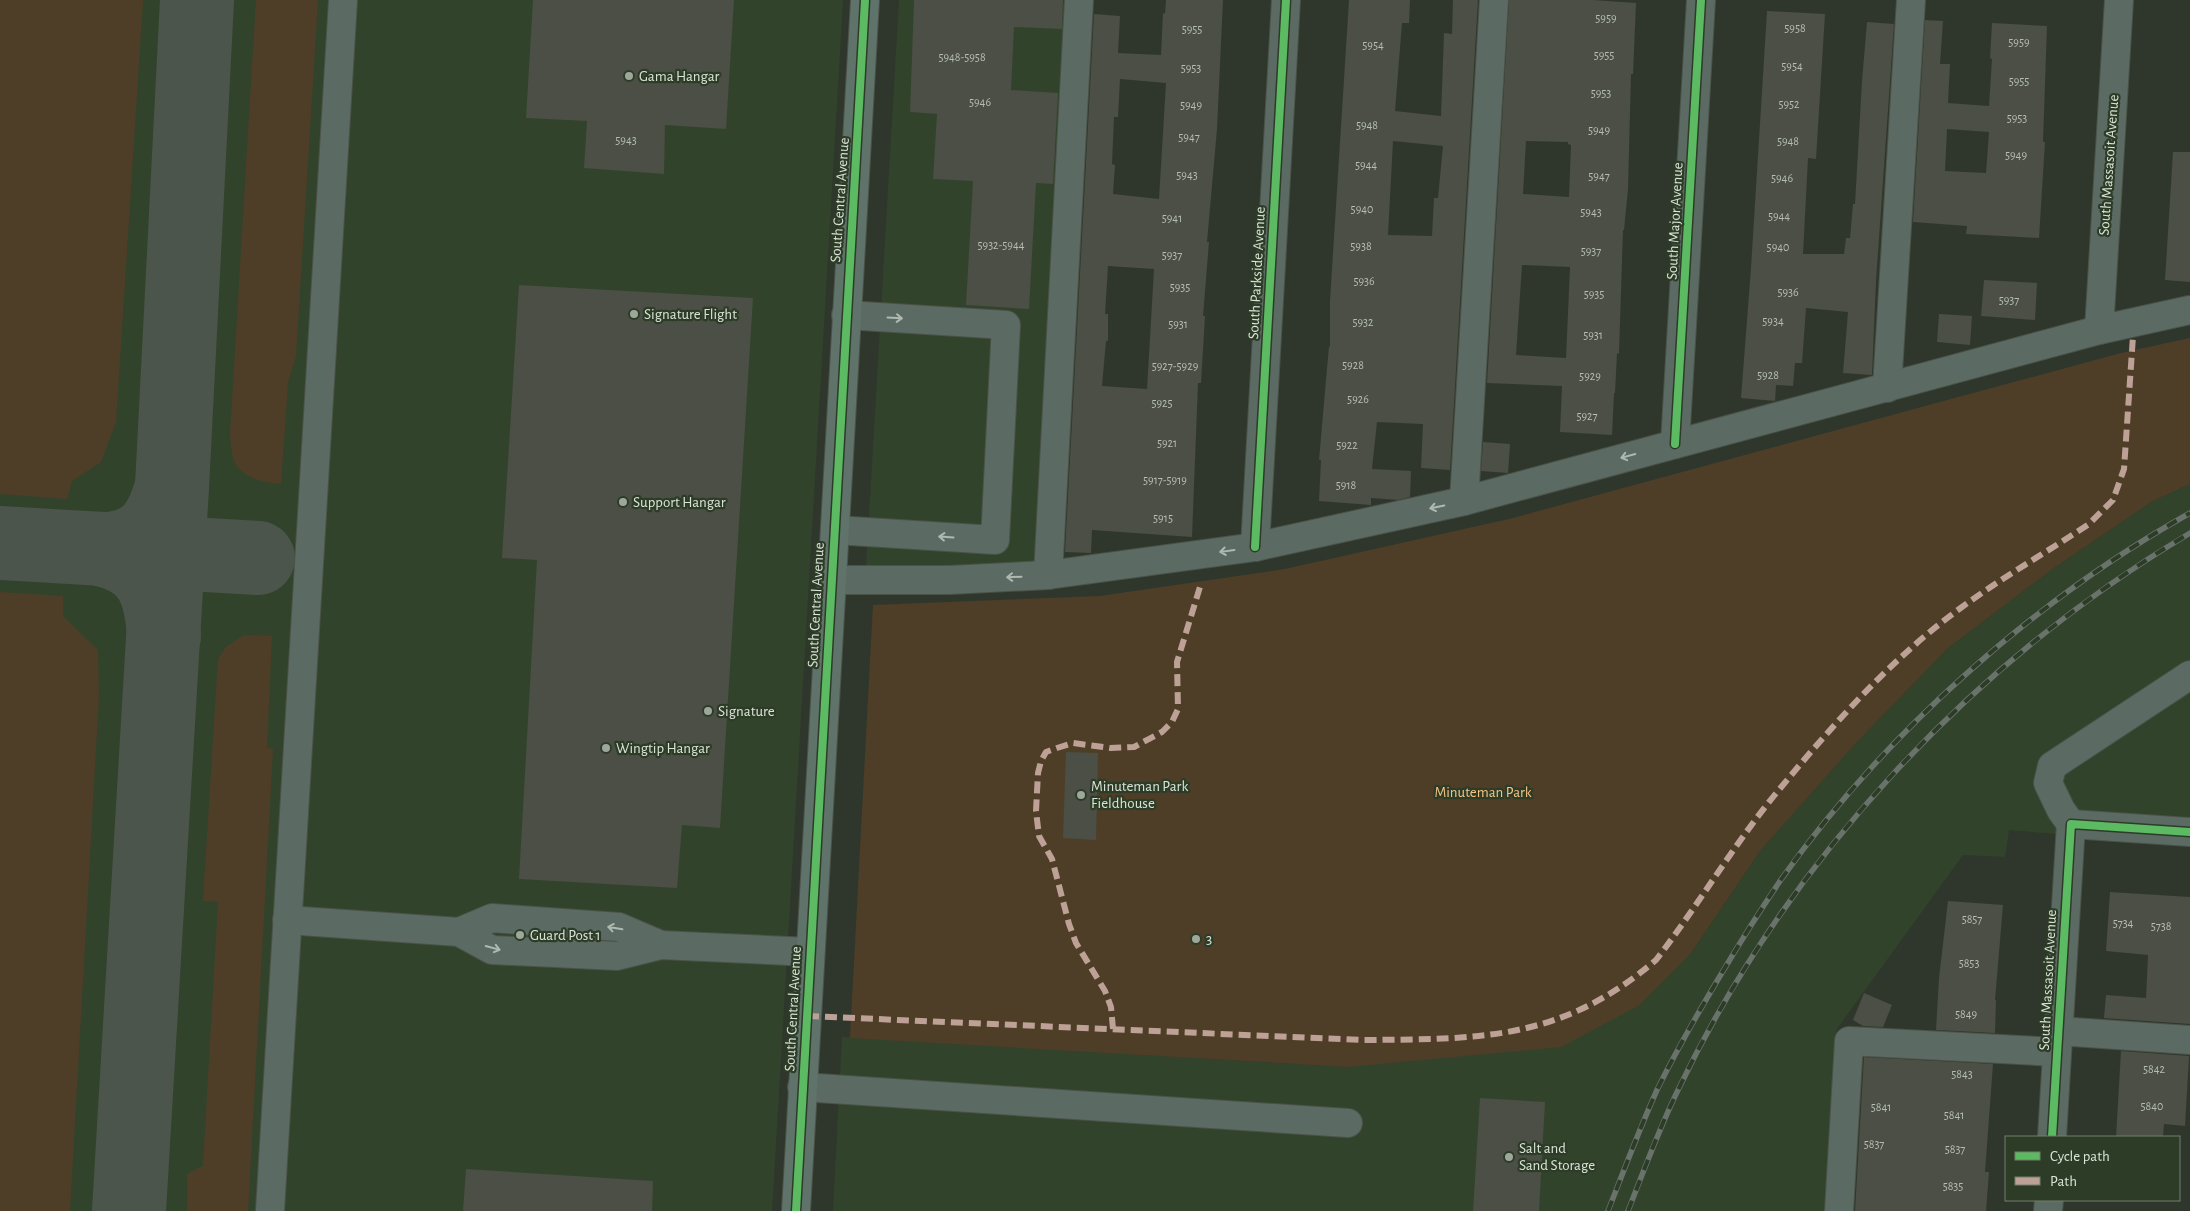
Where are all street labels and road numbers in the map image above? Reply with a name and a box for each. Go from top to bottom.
street label: South Massasoit Avenue [2097,94,2121,236]
street label: South Central Avenue [828,137,852,263]
street label: South Major Avenue [1664,162,1686,280]
street label: South Parkside Avenue [1246,206,1268,340]
street label: South Central Avenue [805,542,827,668]
street label: South Massasoit Avenue [2037,909,2059,1051]
street label: South Central Avenue [782,946,804,1072]

